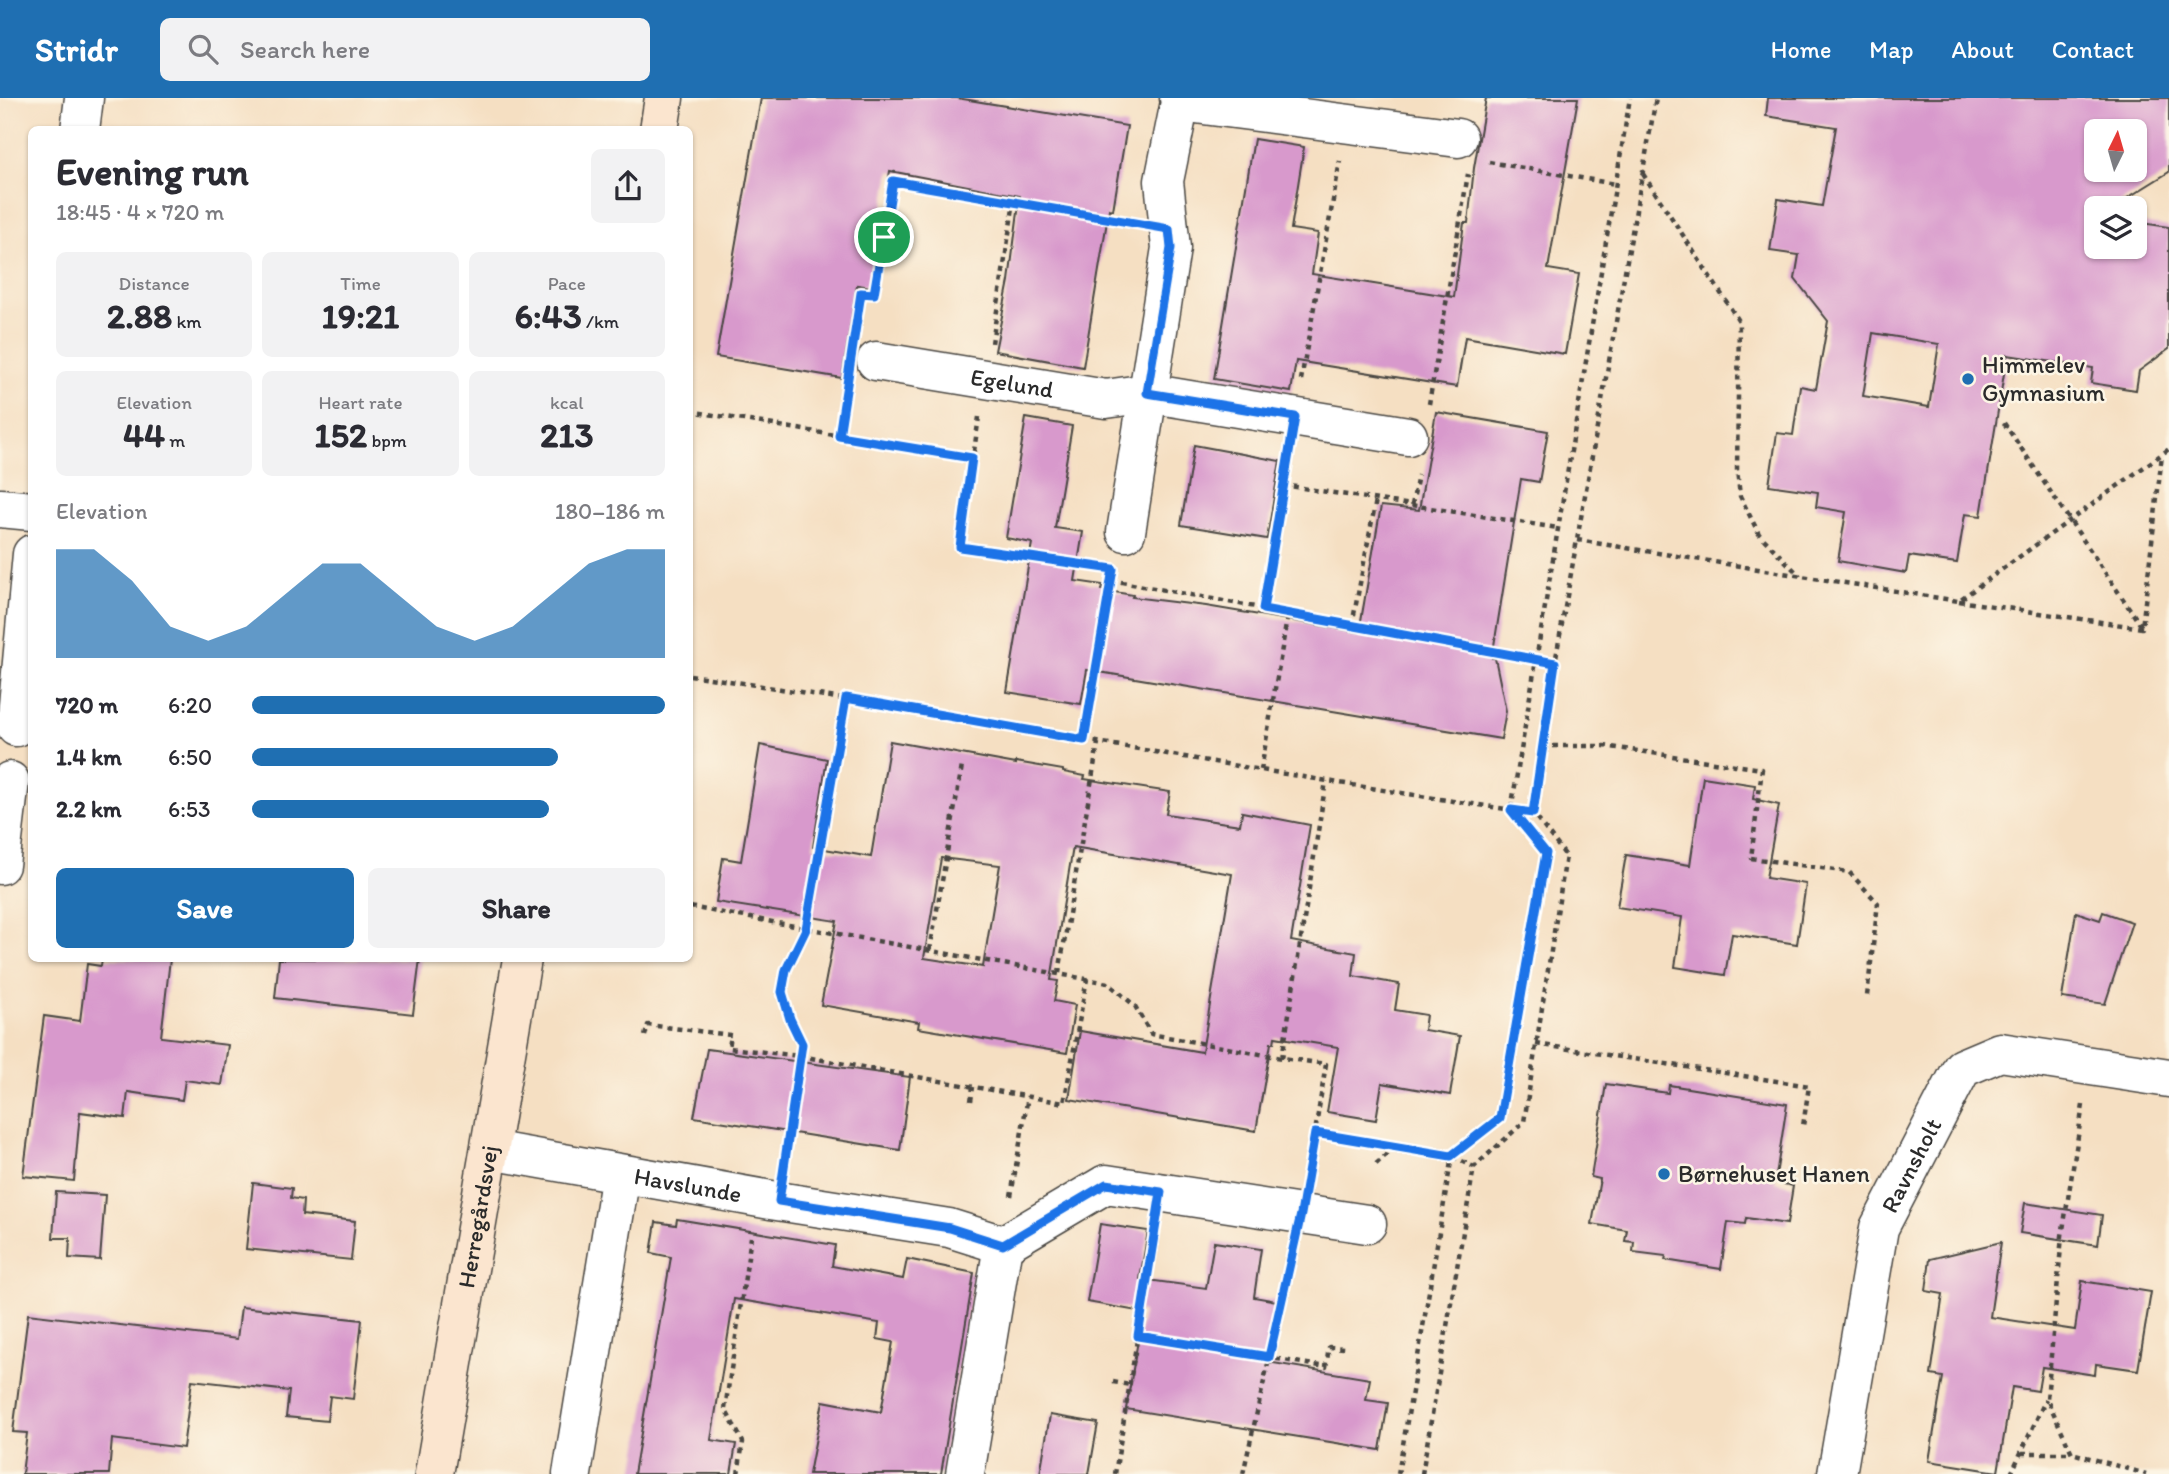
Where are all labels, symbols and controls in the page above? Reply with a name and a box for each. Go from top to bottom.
search box [160,18,650,81]
text: Stridr [35,30,118,69]
icon: search [184,30,222,68]
text: Search here [240,33,370,65]
text: Home [1771,35,1831,64]
text: Map [1869,35,1913,64]
text: About [1951,35,2014,64]
text: Contact [2052,35,2134,64]
north arrow [2084,119,2147,182]
map controls [2084,119,2147,259]
text: Evening run [56,149,249,195]
button: share [591,149,665,223]
button: layers [2084,196,2147,259]
text: 18:45 · 4 × 720 m [56,198,224,226]
pin [854,207,914,267]
icon: arrive [865,218,903,256]
text: Distance [119,272,190,295]
text: Time [340,272,381,295]
text: Pace [548,272,586,295]
text: 2.88 [107,295,172,337]
text: 19:21 [322,295,399,337]
text: 6:43 [515,295,582,337]
text: km [172,310,202,333]
text: /km [582,310,619,333]
place label: Himmelev Gymnasium [1982,350,2105,407]
street label: Egelund [969,362,1056,404]
marker: Himmelev Gymnasium [1960,371,1976,387]
text: Elevation [116,391,192,414]
text: Heart rate [318,391,403,414]
text: kcal [550,391,584,414]
text: 44 [123,414,165,456]
text: 152 [314,414,367,456]
text: 213 [540,414,594,456]
text: m [165,429,185,452]
text: bpm [367,429,407,452]
text: Elevation [56,497,147,525]
text: 180–186 m [555,497,665,525]
text: 720 m [56,691,118,719]
text: 6:20 [168,691,212,719]
text: 1.4 km [56,743,122,771]
text: 6:50 [168,743,212,771]
text: 2.2 km [56,795,121,823]
text: 6:53 [168,795,210,823]
button: Save [56,868,354,948]
button: Share [368,868,665,948]
street label: Ravnsholt [1875,1113,1947,1217]
street label: Herregårdsvej [451,1143,504,1290]
place label: Børnehuset Hanen [1678,1159,1870,1188]
street label: Havslunde [632,1161,744,1209]
marker: Børnehuset Hanen [1656,1166,1672,1182]

